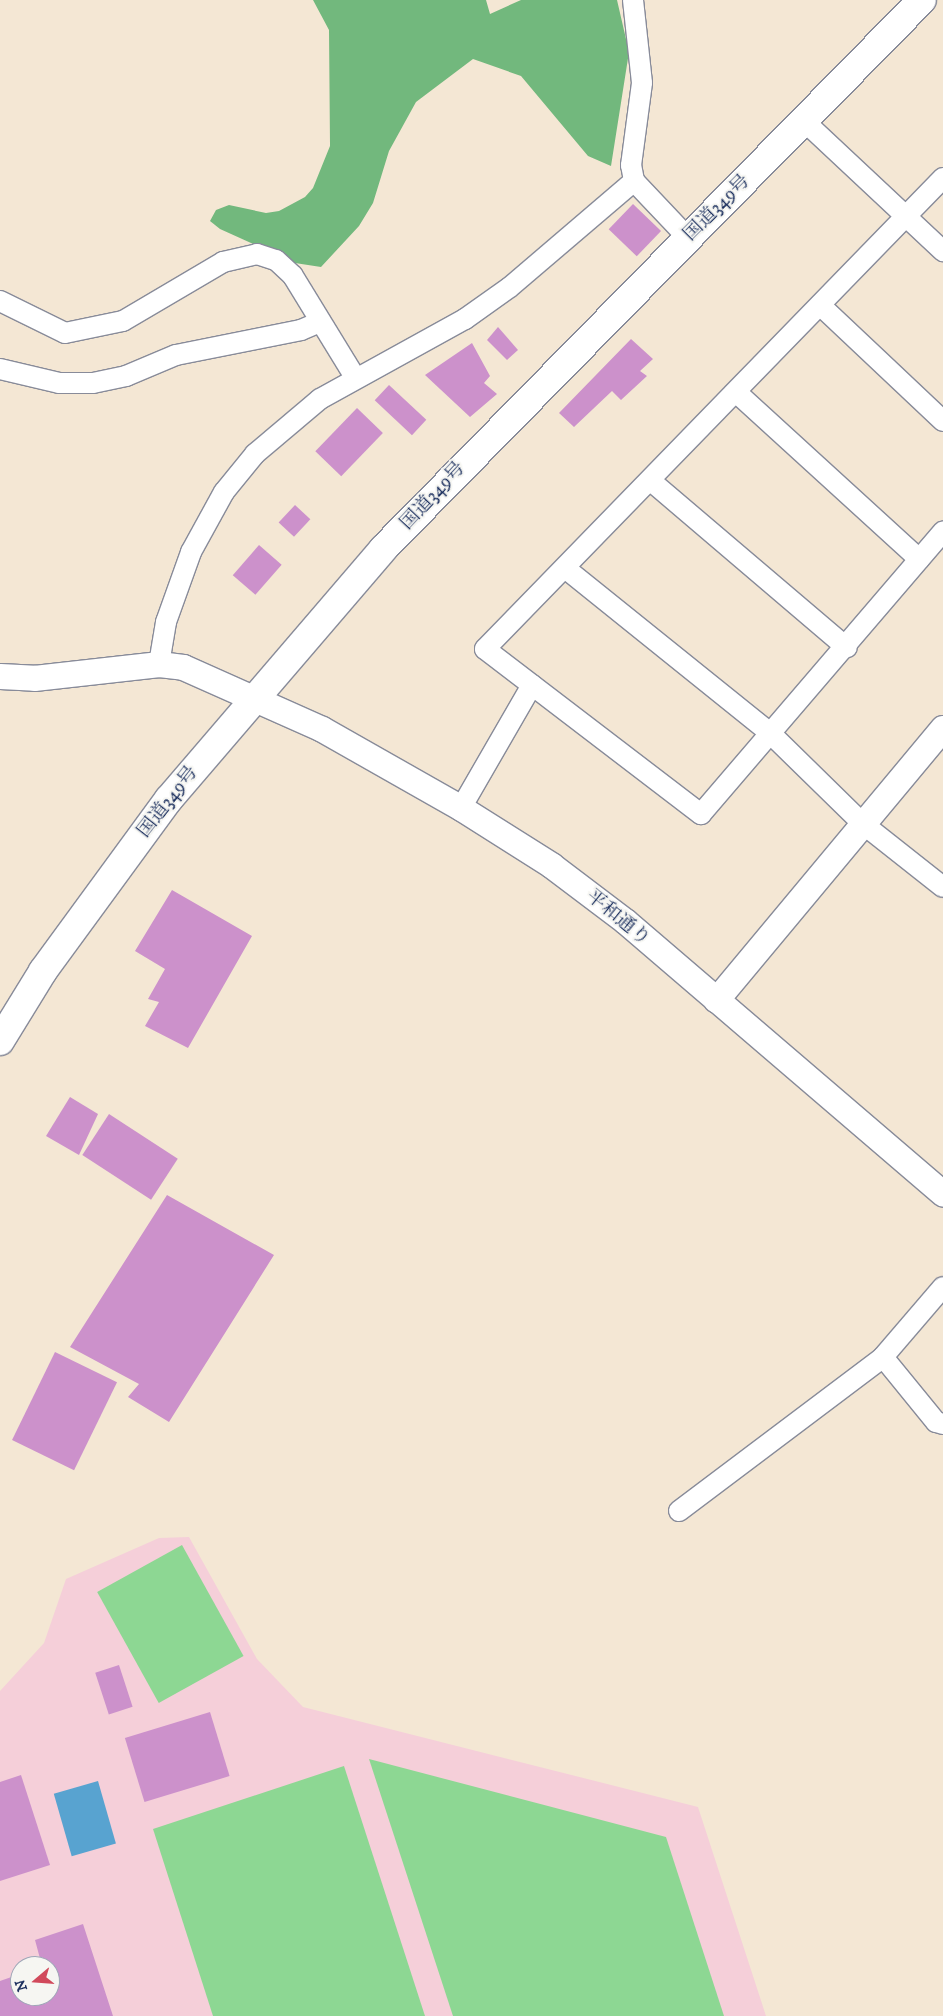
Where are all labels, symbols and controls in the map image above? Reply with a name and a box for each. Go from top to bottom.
street label: 国道349号 [679,170,755,246]
street label: 国道349号 [396,457,470,535]
street label: 国道349号 [133,762,203,842]
street label: 平和通り [581,885,655,951]
north arrow [10,1956,60,2006]
text: N [11,1977,32,1994]

